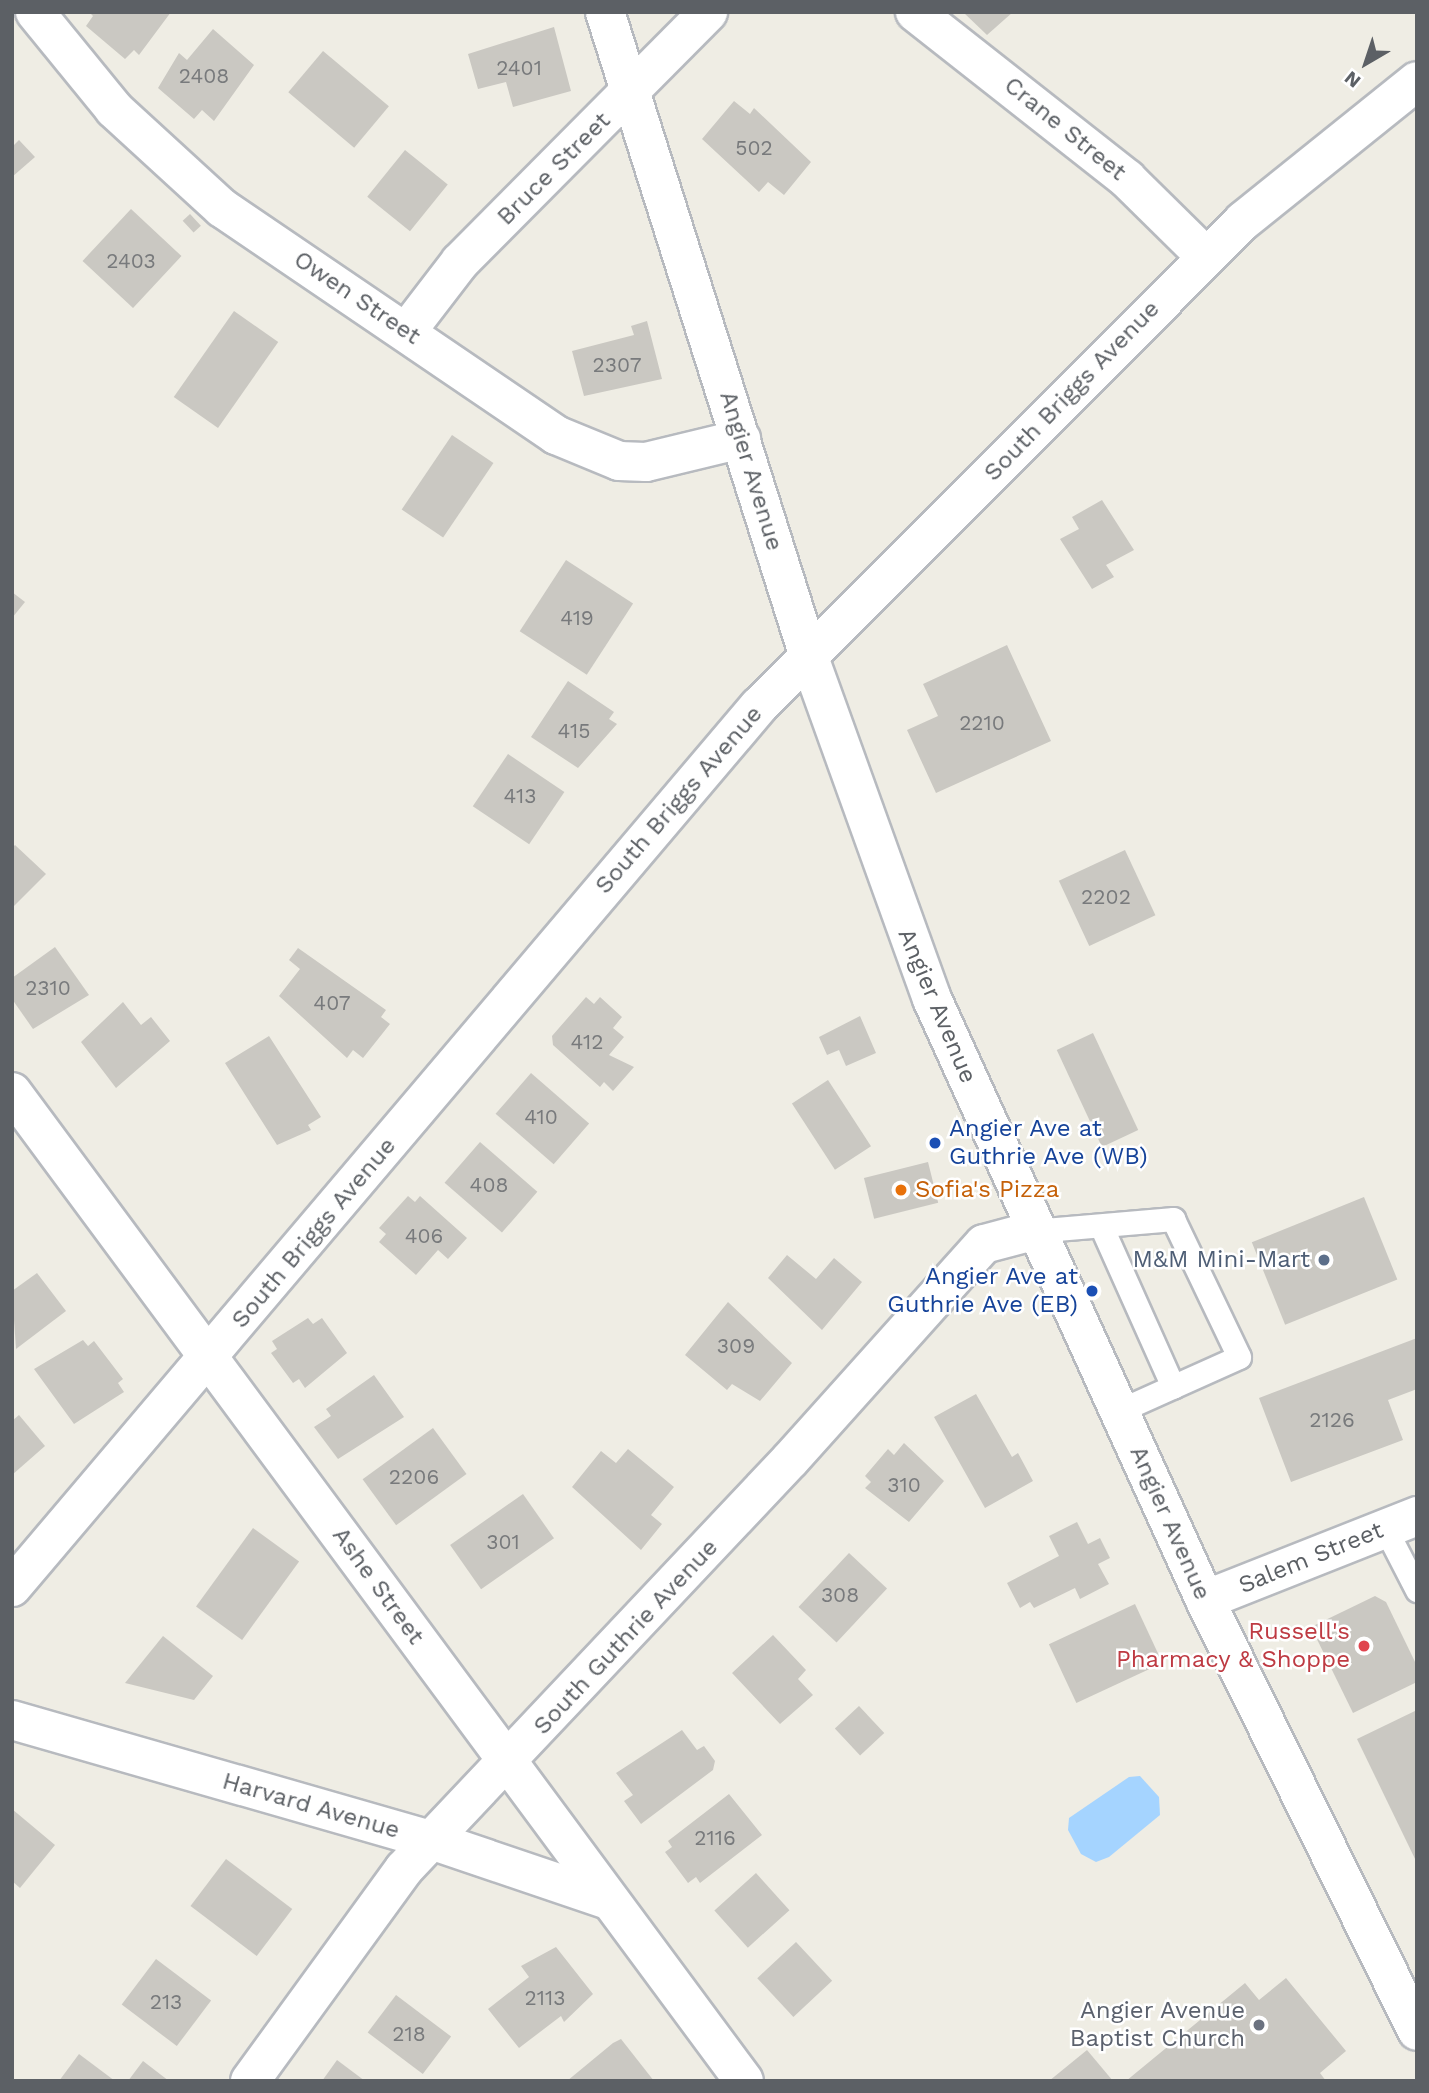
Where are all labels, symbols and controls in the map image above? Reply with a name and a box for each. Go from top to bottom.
north arrow [1331,28,1401,98]
house number: 2401 [496,55,542,81]
house number: 2408 [179,63,229,89]
text: N [1340,66,1365,93]
street label: Crane Street [998,71,1132,187]
street label: Bruce Street [491,106,617,232]
house number: 502 [735,135,773,161]
street label: Owen Street [288,245,426,351]
house number: 2403 [106,248,156,274]
street label: South Briggs Avenue [978,294,1166,488]
house number: 2307 [593,352,641,378]
street label: Angier Avenue [713,387,789,555]
house number: 419 [560,605,594,631]
street label: South Briggs Avenue [589,700,769,900]
house number: 2210 [959,710,1005,736]
house number: 415 [558,718,590,744]
house number: 413 [504,783,536,809]
house number: 2202 [1081,884,1131,910]
street label: Angier Avenue [891,924,983,1088]
house number: 2310 [25,975,71,1001]
house number: 407 [313,990,351,1016]
house number: 412 [571,1029,603,1055]
house number: 410 [524,1104,558,1130]
place label: Angier Ave at Guthrie Ave (WB) [949,1115,1149,1171]
street label: South Briggs Avenue [226,1132,402,1334]
marker: Angier Ave at Guthrie Ave (WB) [927,1135,943,1151]
house number: 408 [470,1172,508,1198]
place label: Sofia's Pizza [915,1176,1059,1204]
marker: Sofia's Pizza [893,1182,909,1198]
house number: 406 [405,1223,443,1249]
place label: M&M Mini-Mart [1132,1246,1310,1274]
marker: M&M Mini-Mart [1316,1252,1332,1268]
place label: Angier Ave at Guthrie Ave (EB) [886,1263,1078,1319]
marker: Angier Ave at Guthrie Ave (EB) [1084,1283,1100,1299]
house number: 309 [717,1333,755,1359]
house number: 2126 [1309,1407,1355,1433]
street label: Angier Avenue [1123,1441,1217,1605]
house number: 2206 [389,1464,439,1490]
house number: 310 [887,1472,921,1498]
street label: Salem Street [1235,1516,1387,1600]
street label: Ashe Street [326,1522,430,1650]
house number: 301 [486,1529,520,1555]
street label: South Guthrie Avenue [528,1533,724,1741]
house number: 308 [821,1582,859,1608]
place label: Russell's Pharmacy & Shoppe [1115,1618,1350,1674]
marker: Russell's Pharmacy & Shoppe [1356,1638,1372,1654]
street label: Harvard Avenue [219,1767,403,1845]
house number: 2116 [694,1825,736,1851]
house number: 2113 [525,1985,565,2011]
house number: 213 [150,1989,182,2015]
place label: Angier Avenue Baptist Church [1070,1997,1245,2053]
marker: Angier Avenue Baptist Church [1251,2017,1267,2033]
house number: 218 [392,2021,426,2047]

